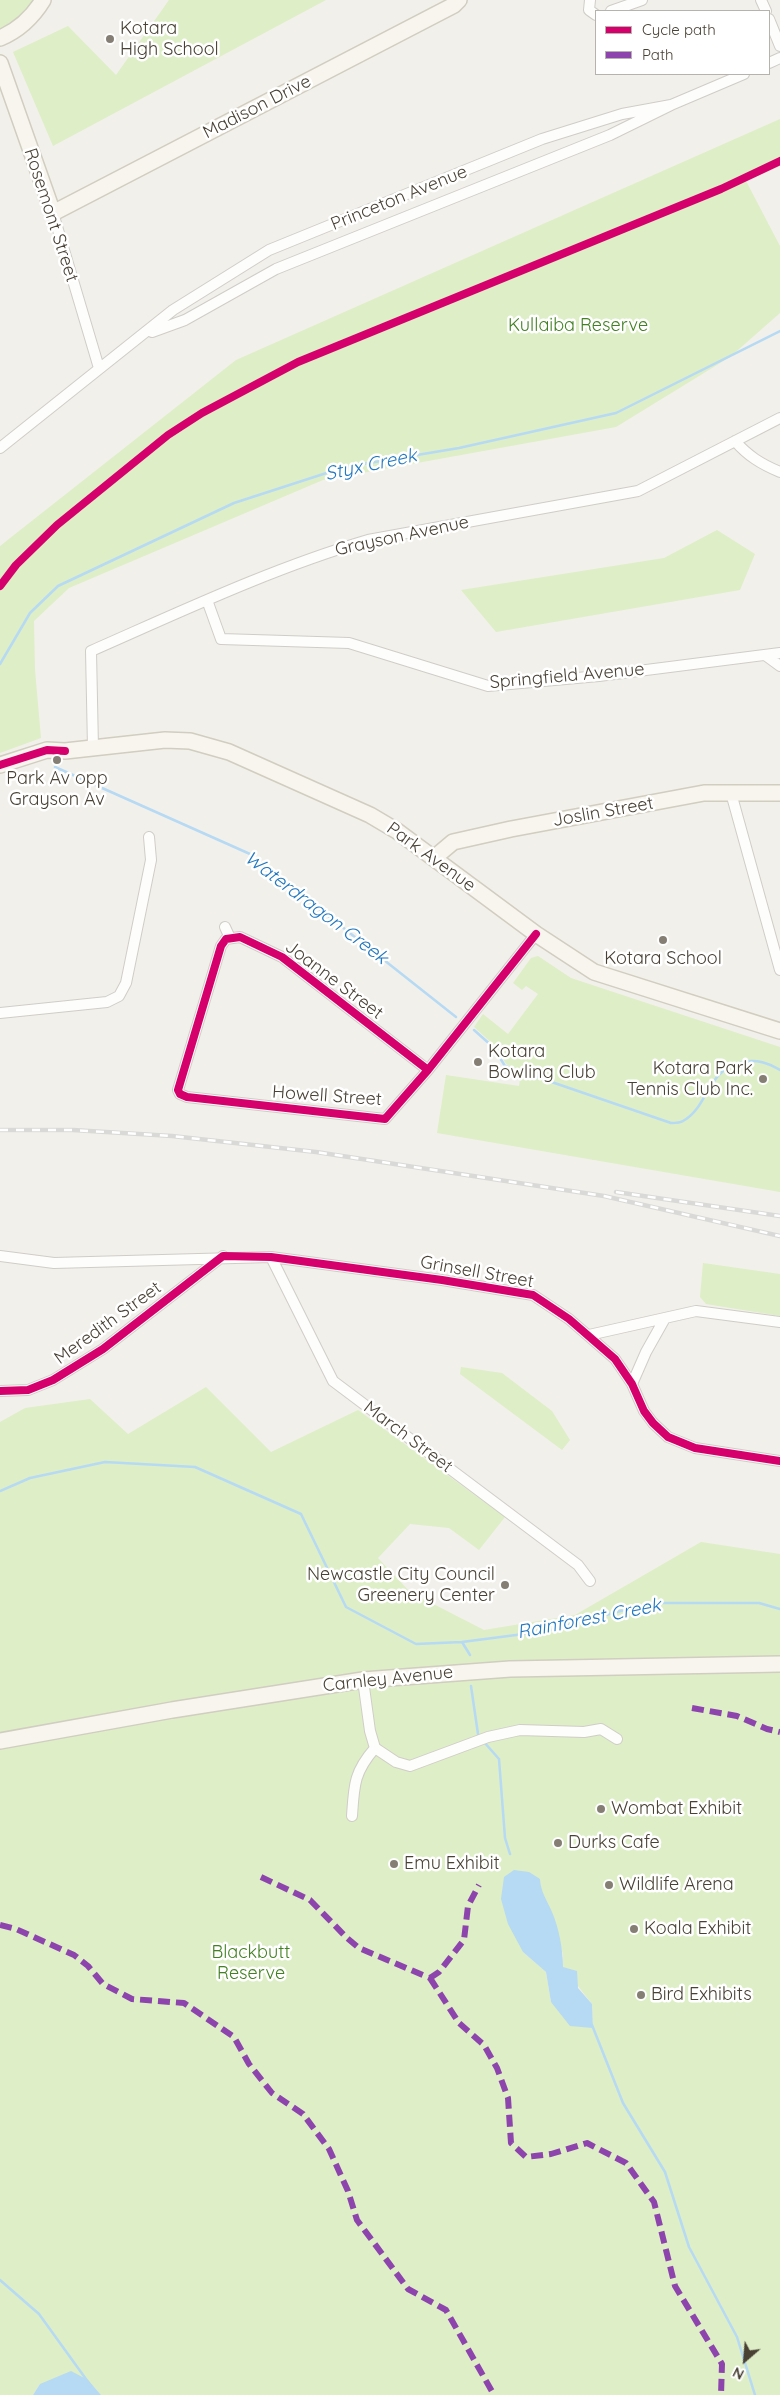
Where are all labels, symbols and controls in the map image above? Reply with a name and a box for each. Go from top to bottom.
legend [595,10,770,75]
place label: Kotara High School [120,18,219,60]
text: Cycle path [642,20,716,39]
marker: Kotara High School [104,33,116,45]
text: Path [642,45,674,64]
street label: Madison Drive [199,70,315,144]
street label: Rosemont Street [19,145,83,285]
street label: Princeton Avenue [328,161,470,235]
park label: Kullaiba Reserve [508,315,648,337]
water label: Styx Creek [323,444,419,486]
street label: Grayson Avenue [333,511,471,561]
street label: Springfield Avenue [489,658,645,694]
marker: Park Av opp Grayson Av [51,754,63,766]
place label: Park Av opp Grayson Av [6,768,108,811]
street label: Joslin Street [551,792,655,832]
street label: Park Avenue [382,818,480,896]
water label: Waterdragon Creek [240,847,392,969]
marker: Kotara School [657,934,669,946]
street label: Joanne Street [281,936,387,1024]
place label: Kotara School [604,948,722,970]
place label: Kotara Bowling Club [488,1041,596,1084]
marker: Kotara Bowling Club [472,1056,484,1068]
place label: Kotara Park Tennis Club Inc. [627,1058,753,1100]
marker: Kotara Park Tennis Club Inc. [757,1073,769,1085]
street label: Howell Street [271,1081,383,1111]
street label: Grinsell Street [419,1251,535,1293]
street label: Meredith Street [50,1277,166,1369]
street label: March Street [359,1396,457,1478]
place label: Newcastle City Council Greenery Center [307,1564,495,1606]
marker: Newcastle City Council Greenery Center [499,1579,511,1591]
water label: Rainforest Creek [515,1594,663,1644]
street label: Carnley Avenue [322,1661,454,1697]
place label: Wombat Exhibit [611,1798,742,1820]
marker: Wombat Exhibit [595,1803,607,1815]
place label: Durks Cafe [568,1832,660,1854]
marker: Durks Cafe [552,1837,564,1849]
place label: Emu Exhibit [404,1853,500,1875]
marker: Emu Exhibit [388,1858,400,1870]
place label: Wildlife Arena [619,1874,734,1896]
marker: Wildlife Arena [603,1879,615,1891]
place label: Koala Exhibit [644,1918,751,1940]
marker: Koala Exhibit [628,1923,640,1935]
park label: Blackbutt Reserve [212,1942,290,1985]
place label: Bird Exhibits [651,1984,752,2006]
marker: Bird Exhibits [635,1989,647,2001]
north arrow [720,2335,770,2385]
text: N [730,2363,747,2384]

